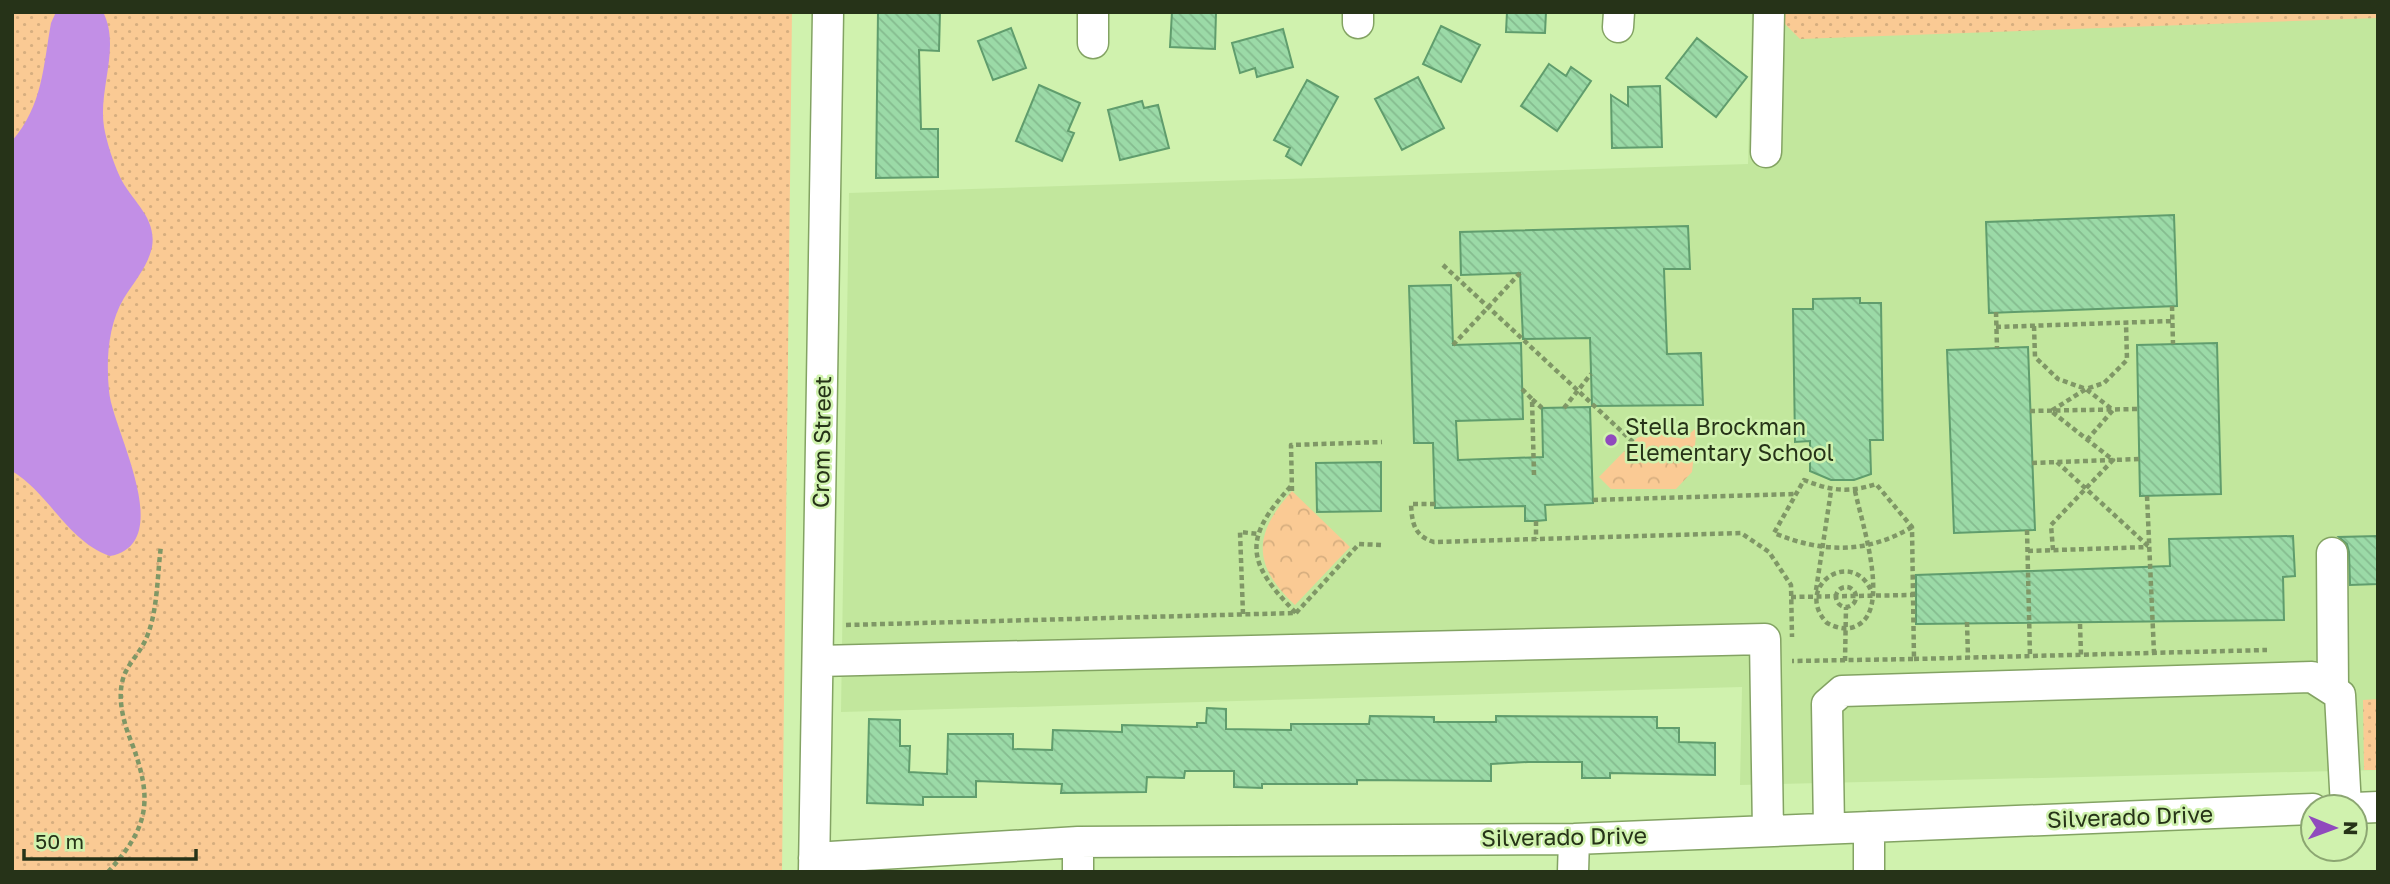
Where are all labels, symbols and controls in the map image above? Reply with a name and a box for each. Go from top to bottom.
street label: Crom Street [806,376,836,508]
place label: Stella Brockman Elementary School [1625,412,1834,466]
marker: Stella Brockman Elementary School [1603,432,1619,448]
north arrow [2299,793,2369,863]
street label: Silverado Drive [2047,799,2213,833]
scale bar [24,818,196,862]
street label: Silverado Drive [1481,821,1647,851]
text: N [2340,821,2363,836]
text: 50 m [35,828,84,854]

